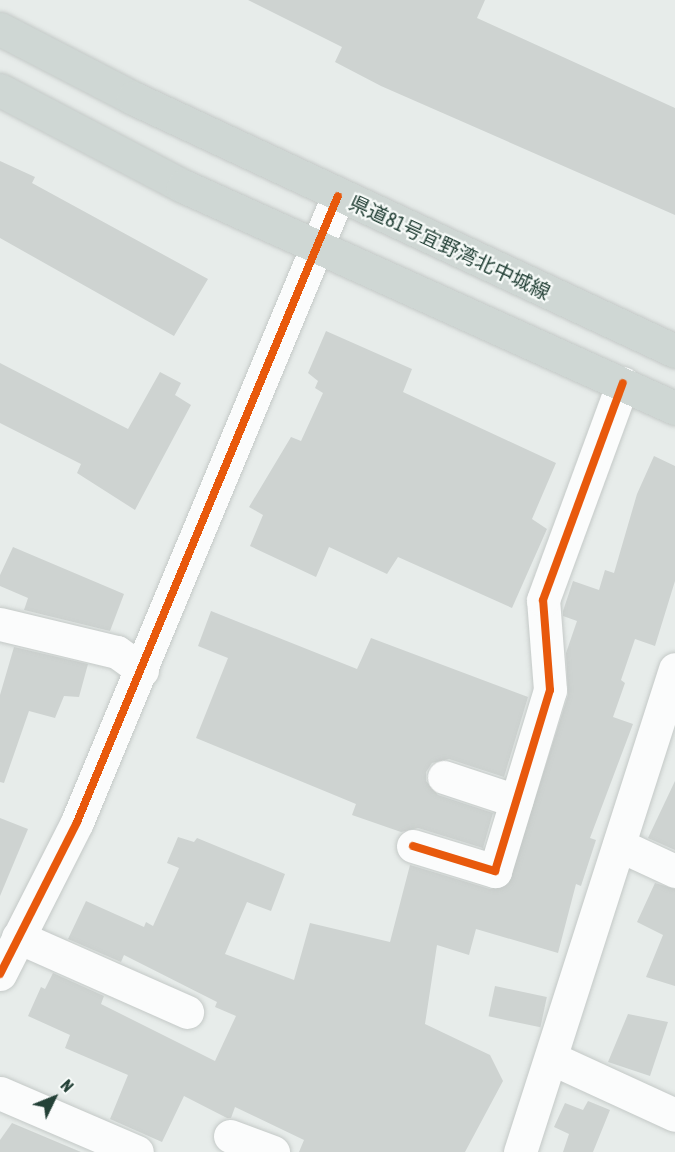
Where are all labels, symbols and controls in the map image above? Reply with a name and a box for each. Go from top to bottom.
street label: 県道81号宜野湾北中城線 [346,190,554,304]
north arrow [24,1068,84,1128]
text: N [57,1076,77,1095]

